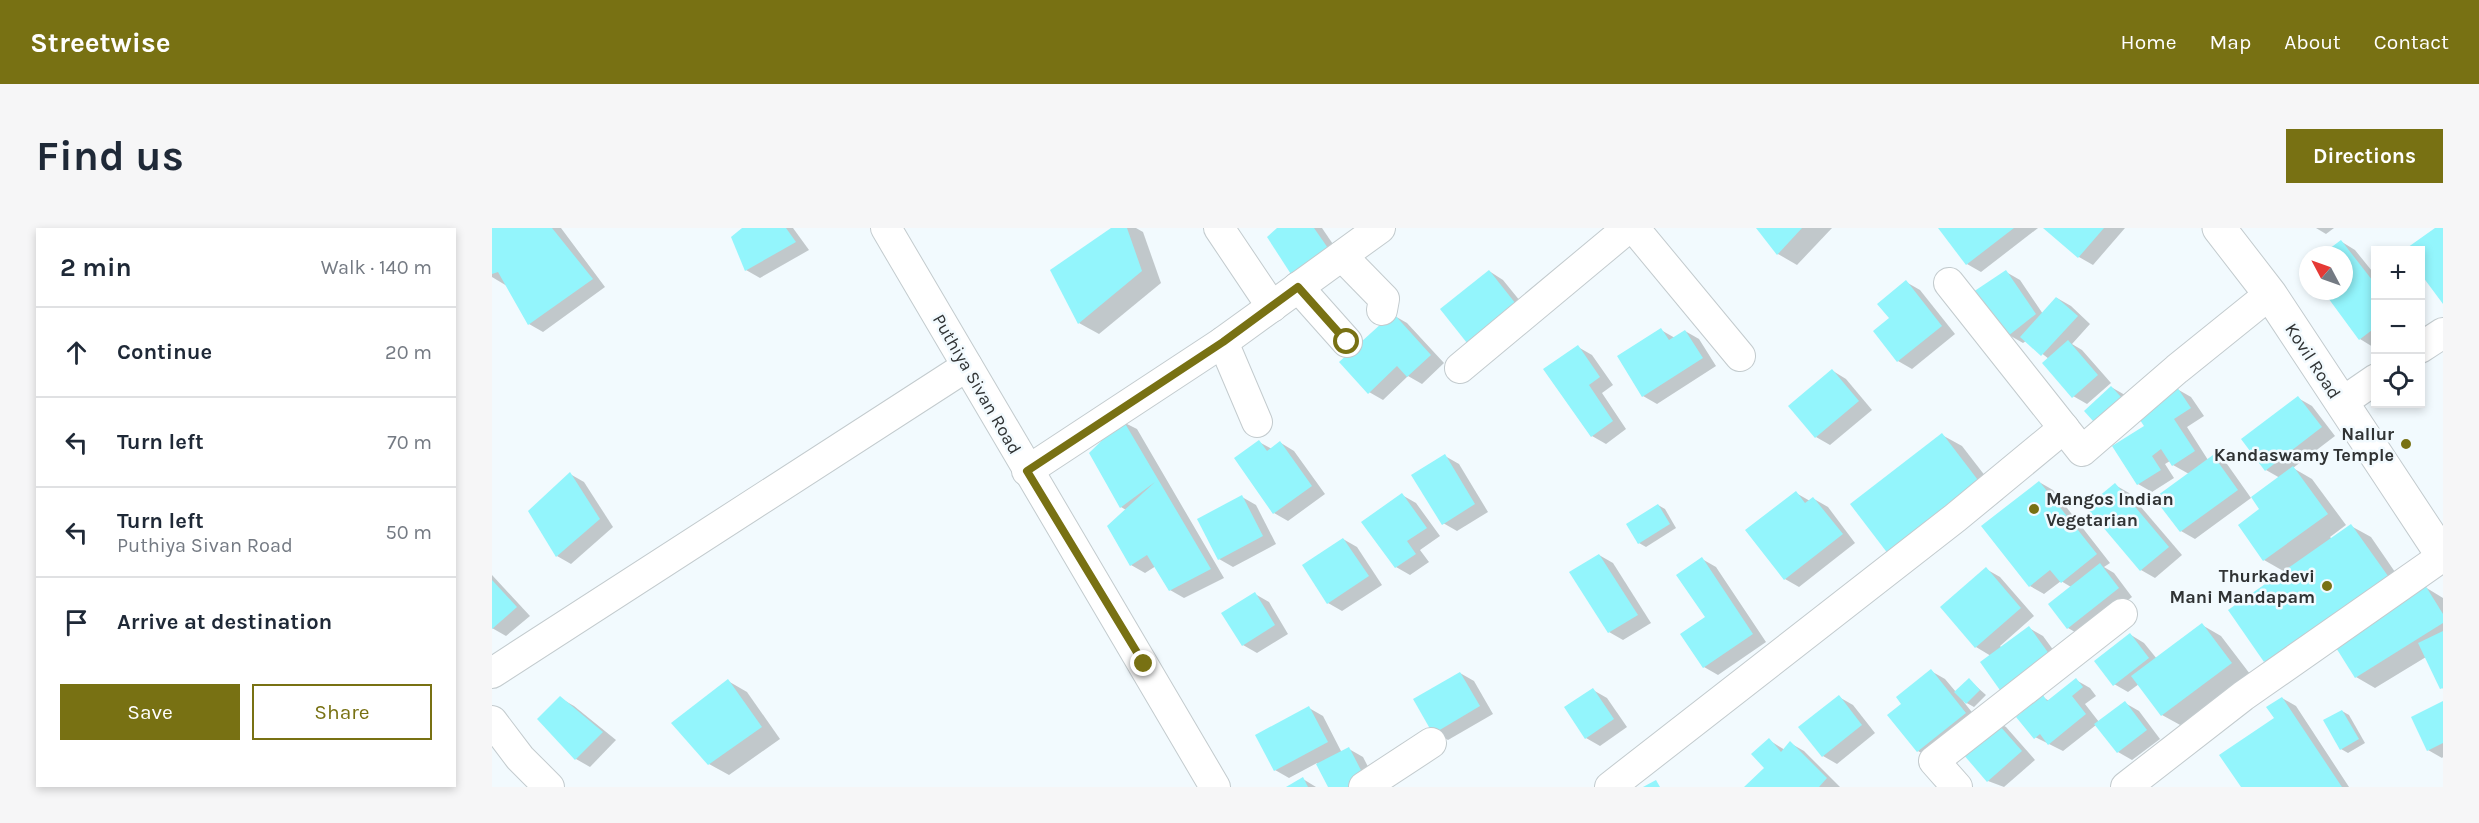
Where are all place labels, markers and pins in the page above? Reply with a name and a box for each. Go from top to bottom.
place label: Nallur Kandaswamy Temple [2214,423,2394,466]
marker: Nallur Kandaswamy Temple [2399,437,2413,451]
place label: Mangos Indian Vegetarian [2046,488,2174,531]
marker: Mangos Indian Vegetarian [2027,502,2041,516]
place label: Thurkadevi Mani Mandapam [2169,565,2315,608]
marker: Thurkadevi Mani Mandapam [2320,579,2334,593]

